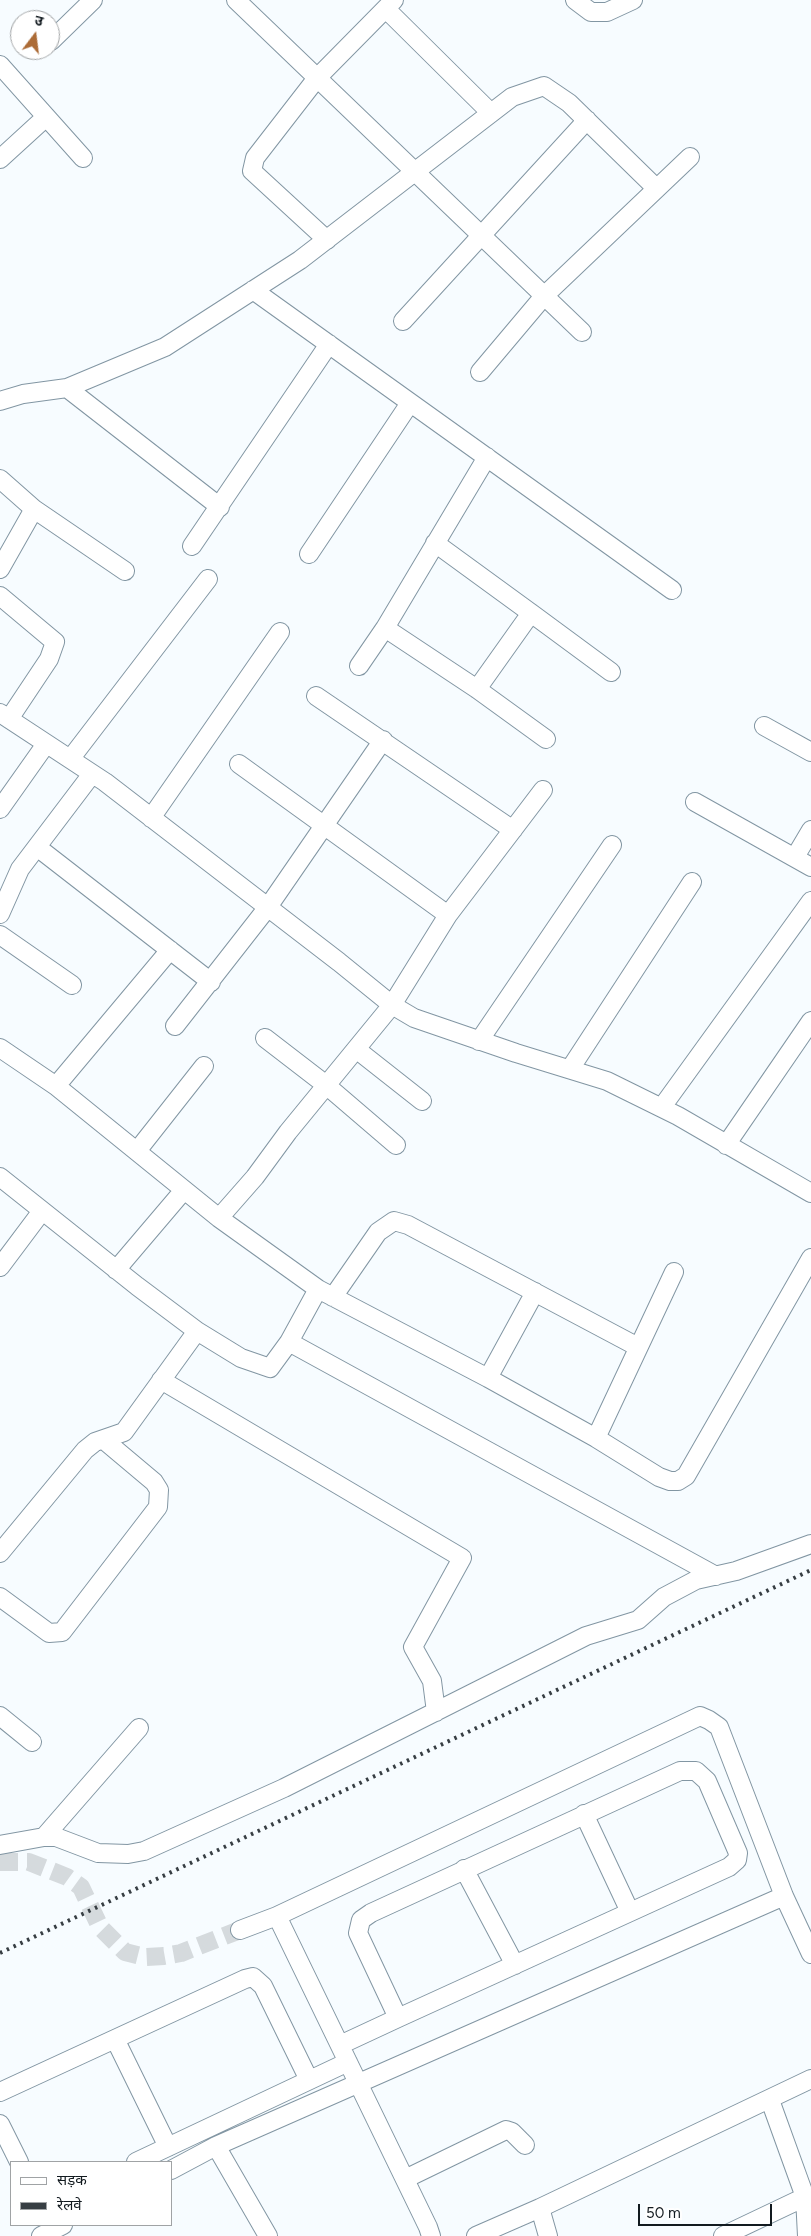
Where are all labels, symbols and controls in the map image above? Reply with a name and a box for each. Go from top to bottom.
north arrow [10,10,60,60]
text: उ [33,12,45,30]
legend [10,2161,172,2226]
text: सड़क [57,2171,87,2189]
scale bar [641,2194,775,2226]
text: रेलवे [57,2196,82,2214]
text: 50 m [646,2204,681,2222]

